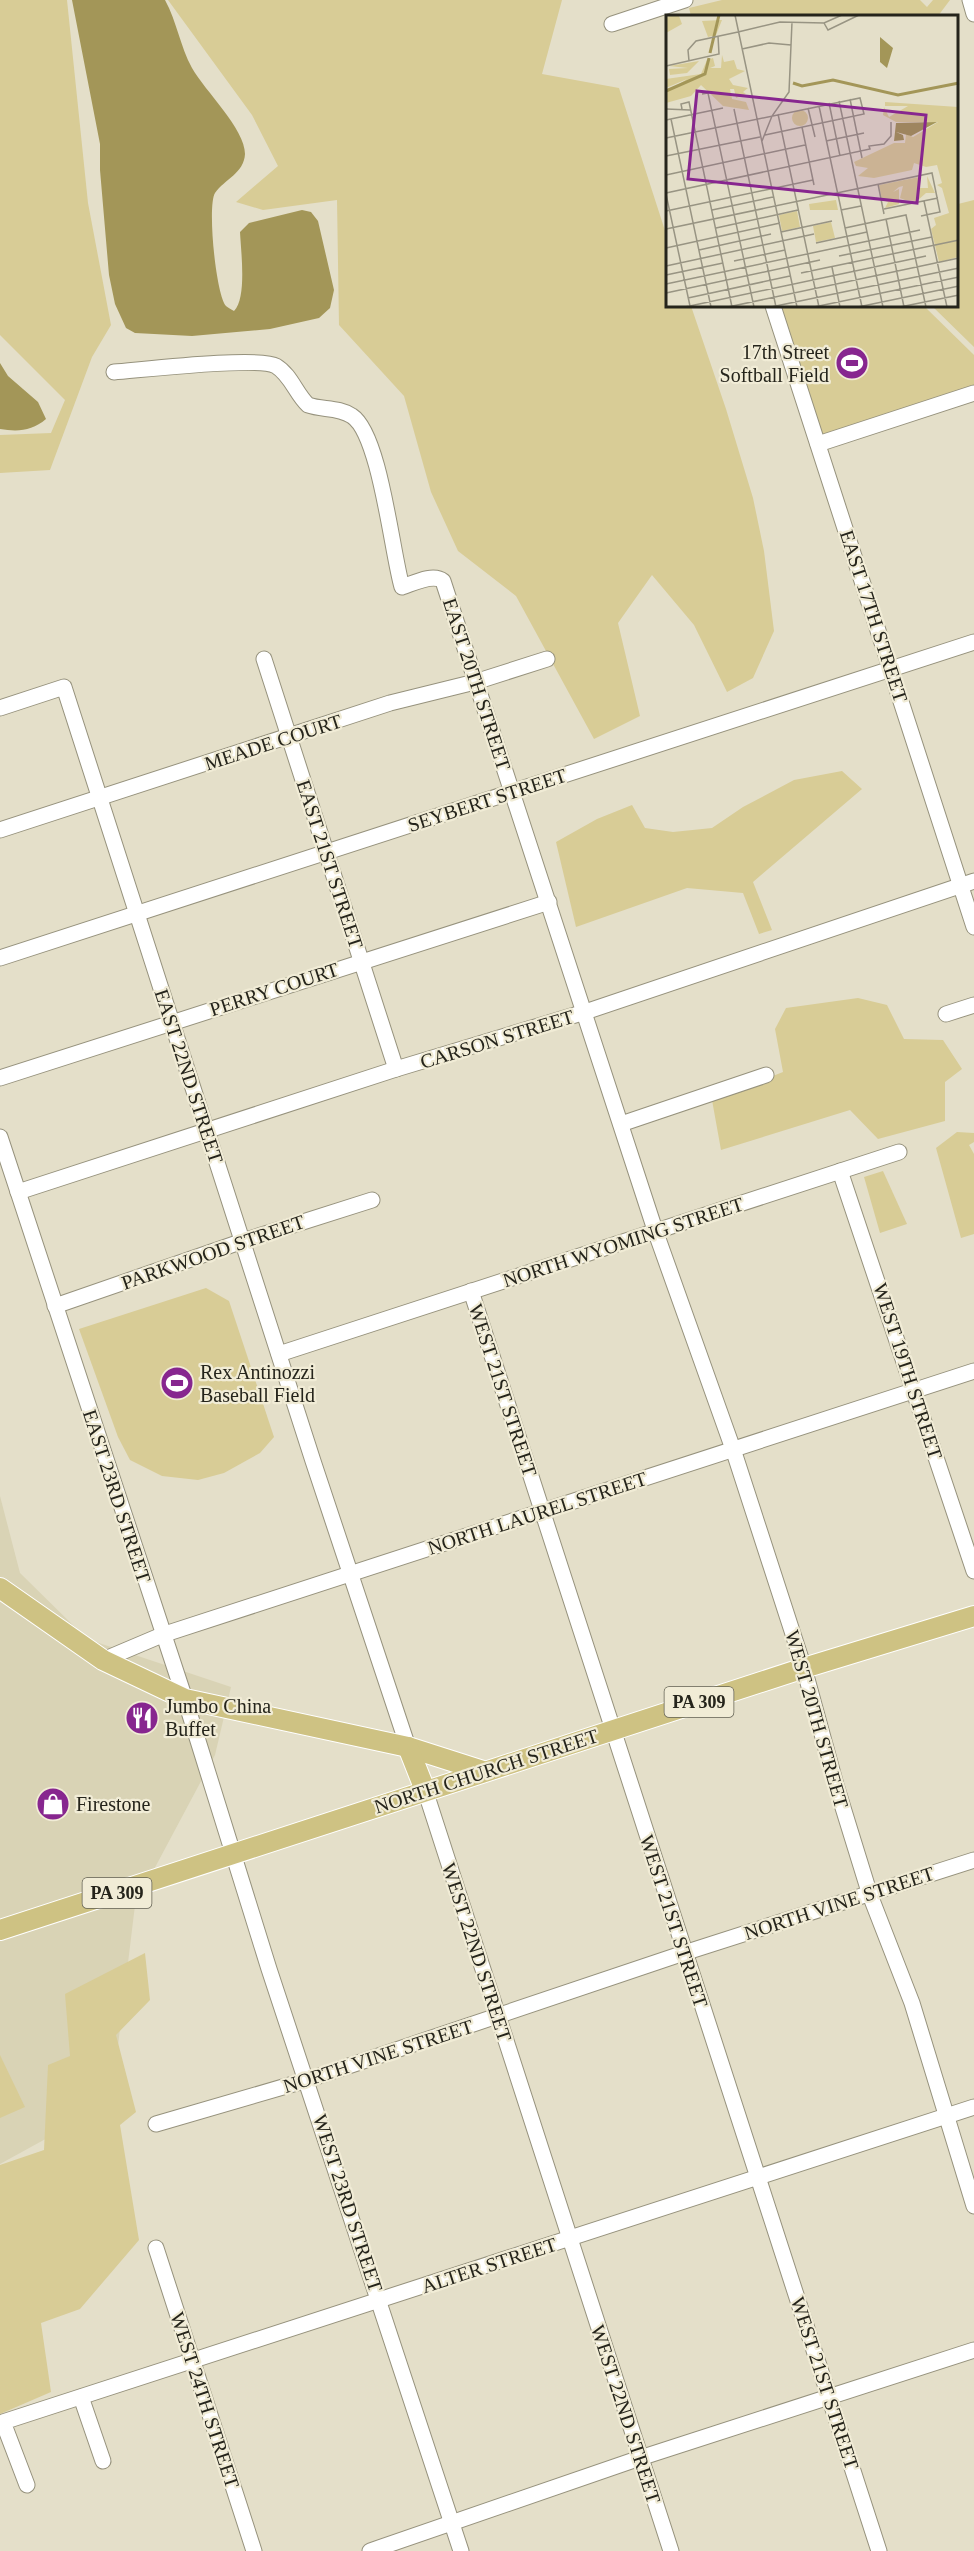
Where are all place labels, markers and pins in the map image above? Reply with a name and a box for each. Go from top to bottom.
place label: 17th Street Softball Field [720,341,829,386]
sports icon: 17th Street Softball Field [834,345,870,381]
place label: Rex Antinozzi Baseball Field [200,1361,315,1406]
sports icon: Rex Antinozzi Baseball Field [159,1365,195,1401]
place label: Jumbo China Buffet [165,1695,271,1740]
restaurant icon: Jumbo China Buffet [124,1700,160,1736]
shop icon: Firestone [35,1786,71,1822]
place label: Firestone [76,1793,151,1815]

